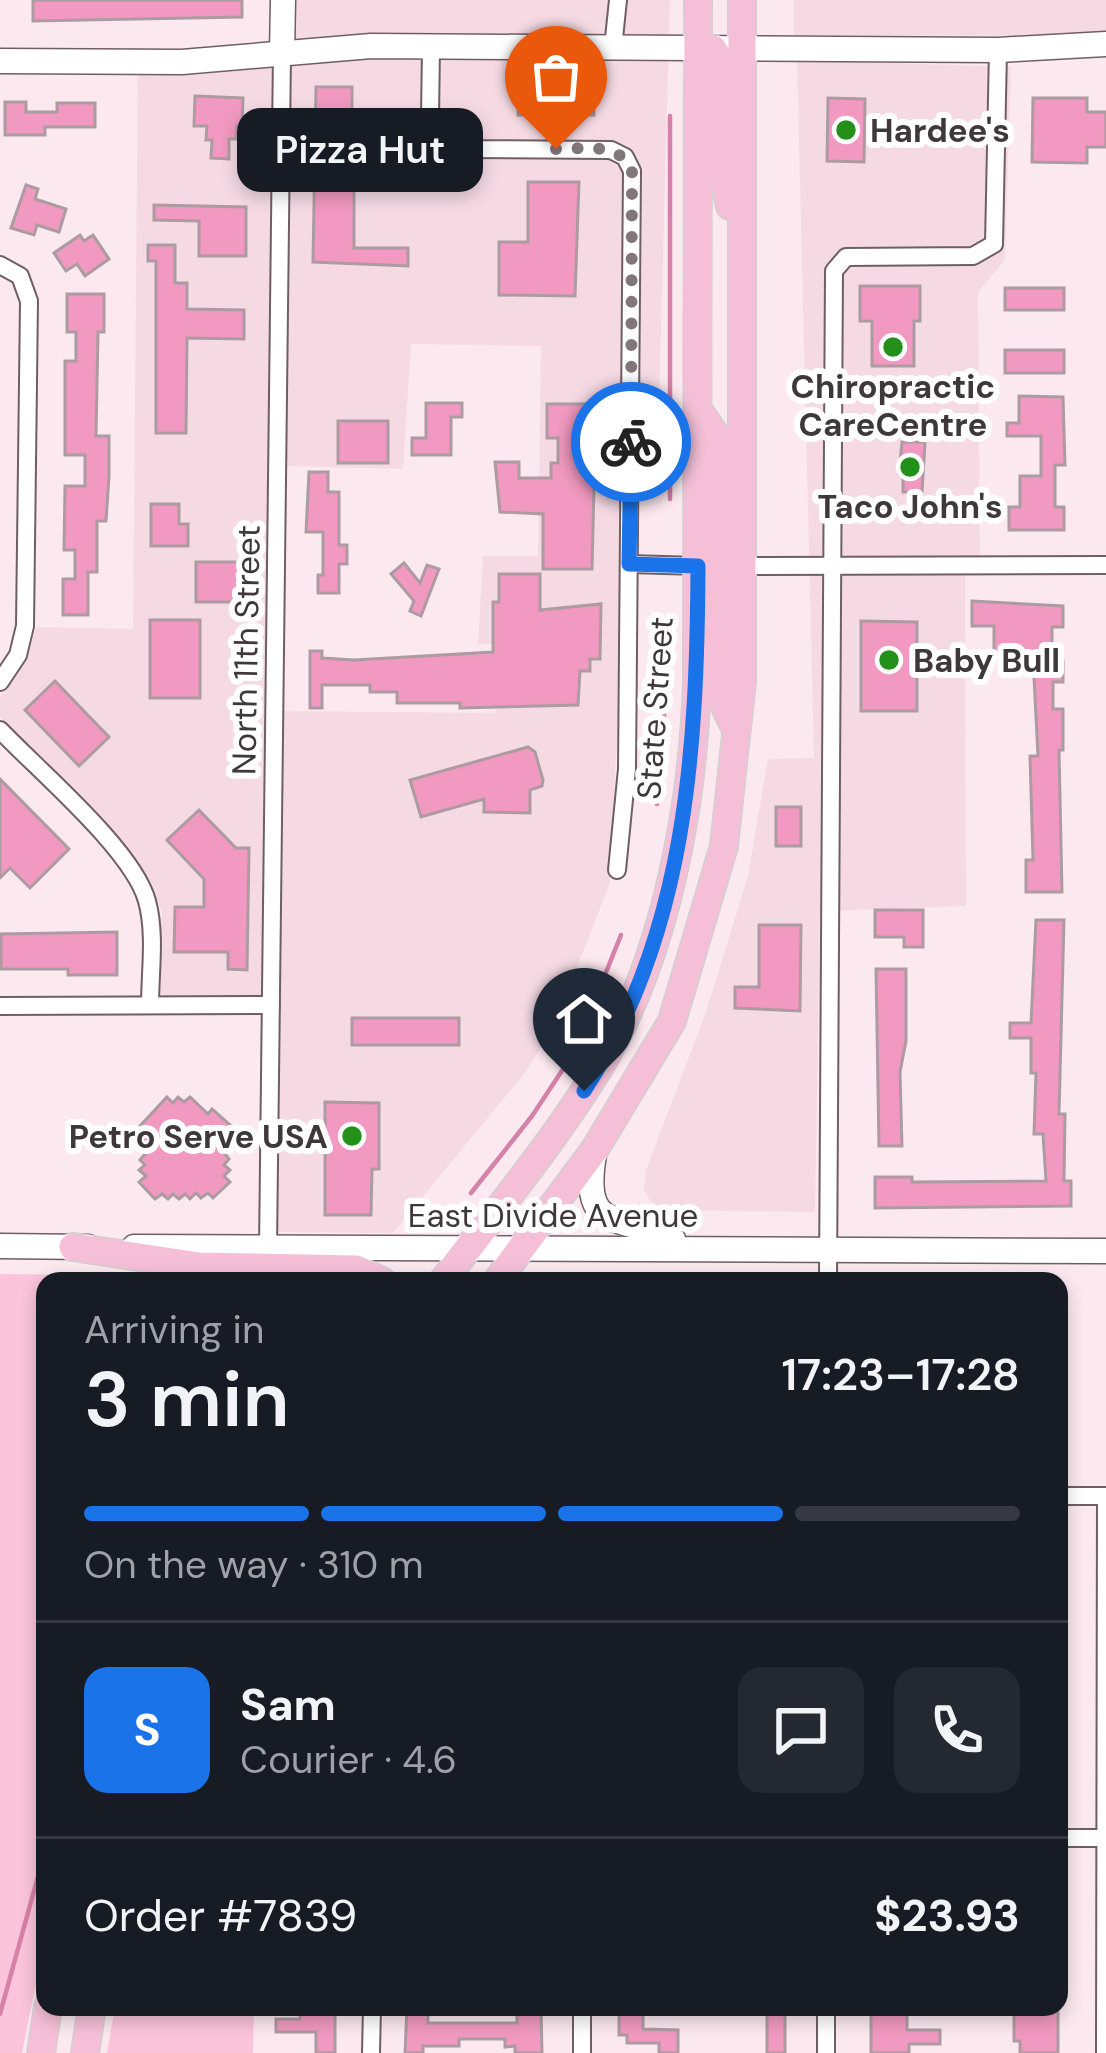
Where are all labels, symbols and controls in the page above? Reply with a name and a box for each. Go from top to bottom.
pin [505,26,607,149]
icon: bag [523,44,589,110]
callout: Pizza Hut [238,107,484,191]
place label: Hardee's [870,109,1010,152]
marker: Hardee's [833,117,859,143]
text: Pizza Hut [275,124,445,175]
marker: Chiropractic CareCentre [880,334,906,360]
place label: Chiropractic CareCentre [791,365,995,446]
courier [571,382,691,502]
icon: bike [598,409,664,475]
marker: Taco John's [897,454,923,480]
place label: Taco John's [817,485,1003,528]
street label: North 11th Street [222,525,270,775]
street label: State Street [627,615,683,801]
place label: Baby Bull [913,639,1060,682]
marker: Baby Bull [876,647,902,673]
pin [533,968,635,1091]
icon: home [551,986,617,1052]
place label: Petro Serve USA [69,1115,328,1158]
marker: Petro Serve USA [339,1123,365,1149]
street label: East Divide Avenue [408,1194,698,1237]
text: Arriving in [84,1304,264,1355]
text: 17:23–17:28 [781,1345,1020,1404]
text: 3 min [84,1349,290,1450]
text: On the way · 310 m [84,1539,423,1590]
button: chat [738,1667,864,1793]
button: phone [894,1667,1020,1793]
text: Sam [240,1675,336,1734]
text: S [133,1700,161,1759]
text: Courier · 4.6 [240,1734,457,1785]
text: Order #7839 [84,1886,357,1945]
text: $23.93 [874,1886,1020,1945]

